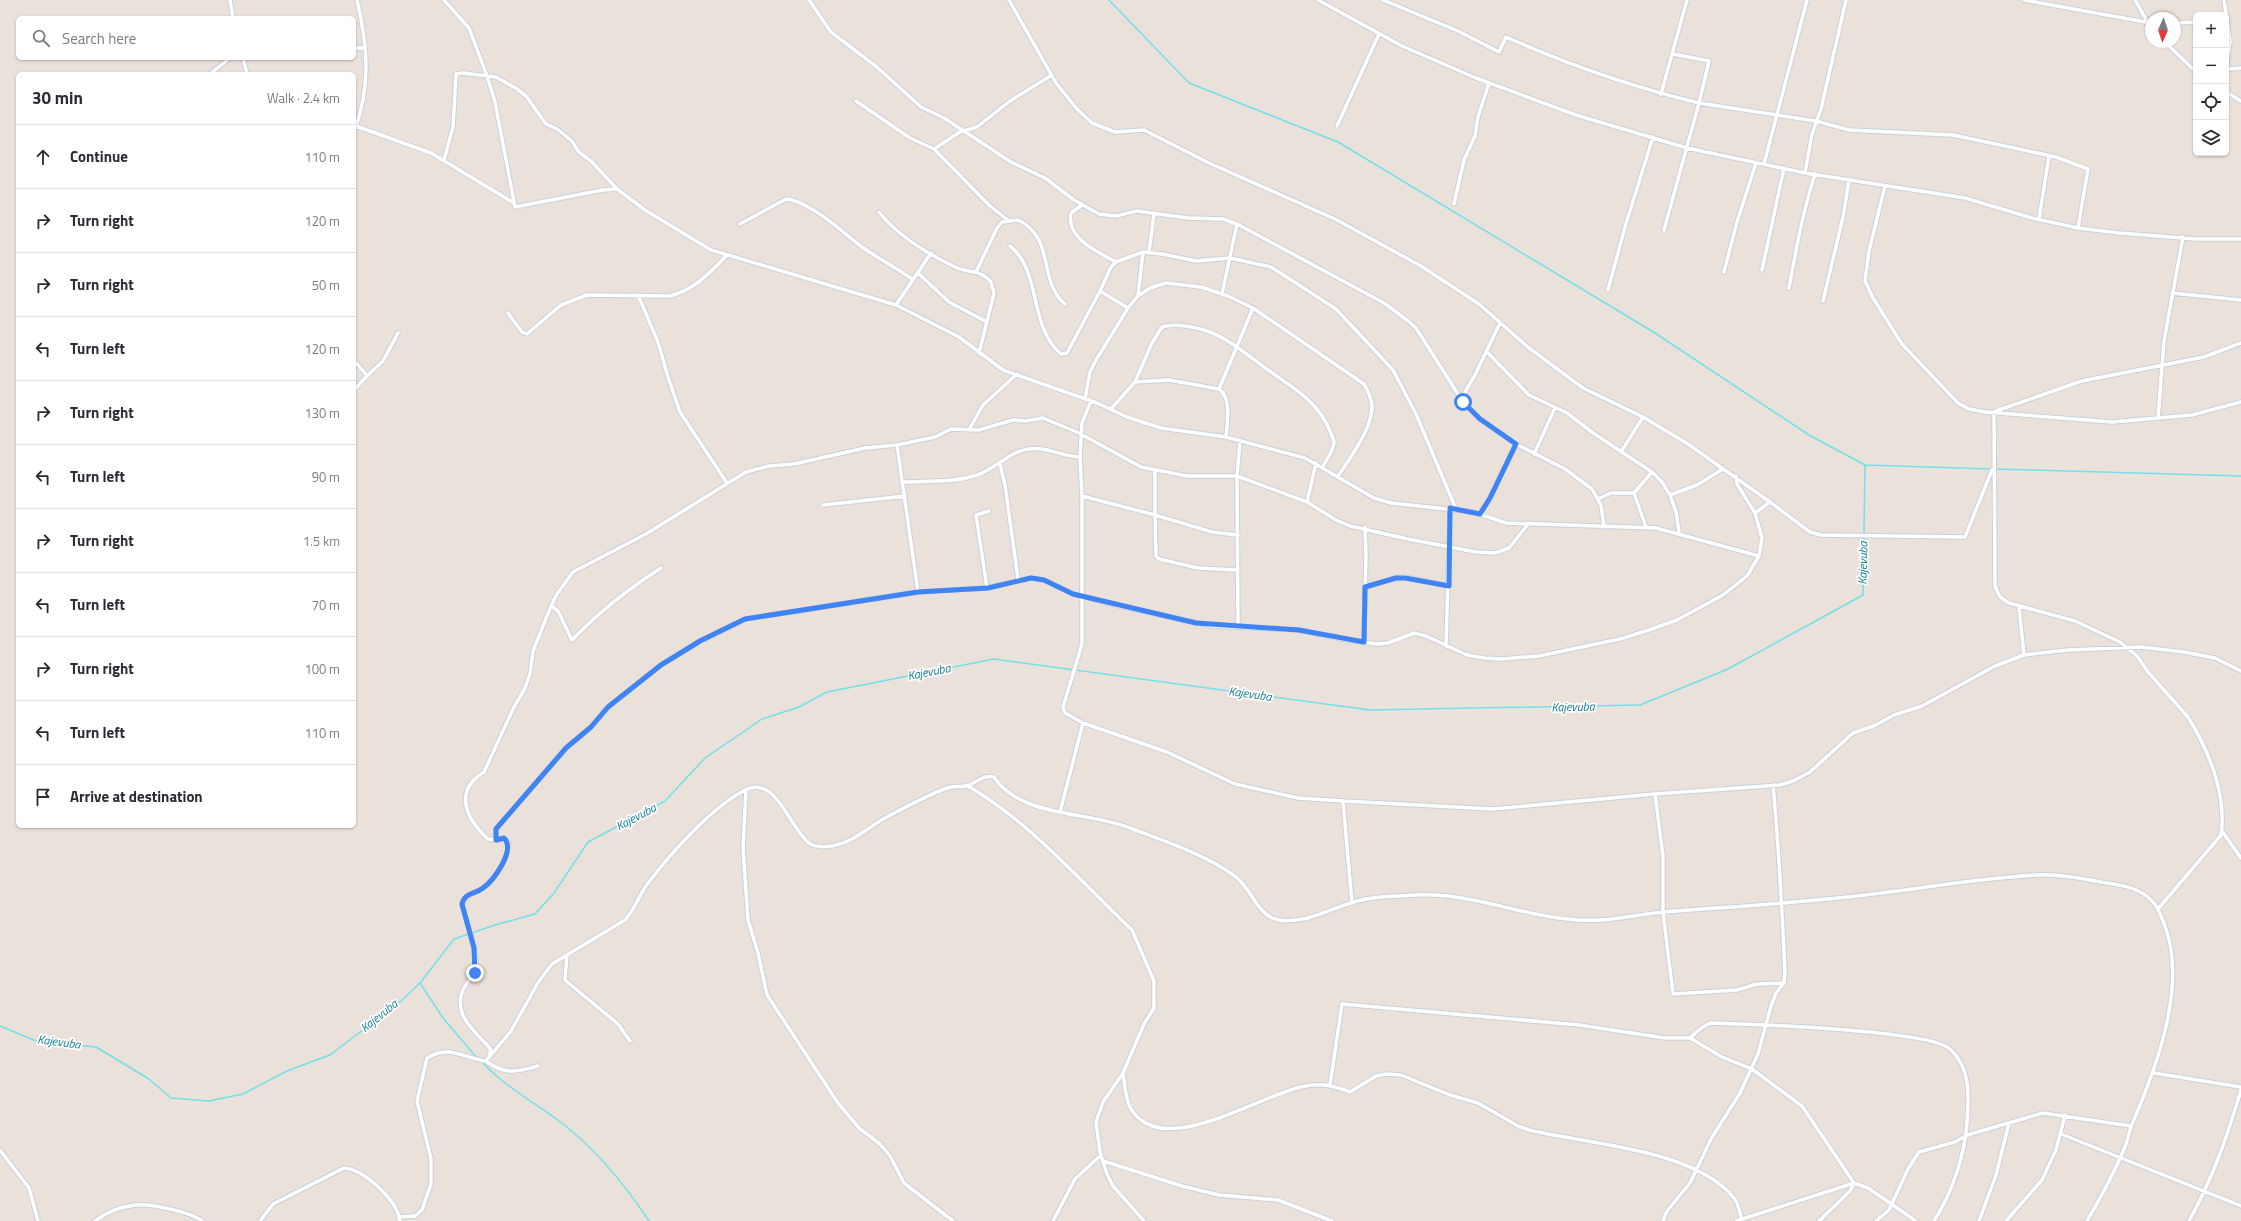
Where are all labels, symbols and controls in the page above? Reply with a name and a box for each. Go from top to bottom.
north arrow [2145,12,2181,48]
map controls [2193,12,2229,156]
button: + [2193,12,2229,48]
search box [16,16,356,60]
icon: search [30,27,52,49]
text: Search here [62,27,136,50]
button: − [2193,48,2229,84]
button: locate [2193,84,2229,120]
text: 30 min [32,85,83,111]
text: Walk · 2.4 km [267,88,340,108]
button: layers [2193,120,2229,156]
text: Continue [70,145,128,168]
icon: ahead [32,146,54,168]
text: 110 m [304,147,340,167]
text: Turn right [70,209,134,232]
icon: right [32,210,54,232]
text: 120 m [304,211,340,231]
text: Turn right [70,273,134,296]
icon: right [32,274,54,296]
text: 50 m [312,275,340,295]
text: Turn left [70,337,125,360]
icon: left [32,338,54,360]
text: 120 m [304,339,340,359]
route start [1454,393,1472,411]
text: Turn right [70,401,134,424]
icon: right [32,402,54,424]
text: 130 m [304,403,340,423]
text: Turn left [70,465,125,488]
icon: left [32,466,54,488]
text: 90 m [312,467,340,487]
text: Turn right [70,529,134,552]
icon: right [32,530,54,552]
text: 1.5 km [303,531,340,551]
water label: Kajevuba [1853,540,1872,585]
text: Turn left [70,593,125,616]
icon: left [32,594,54,616]
text: 70 m [312,595,340,615]
text: Turn right [70,657,134,680]
icon: right [32,658,54,680]
water label: Kajevuba [906,658,953,685]
text: 100 m [304,659,340,679]
water label: Kajevuba [1227,681,1274,706]
water label: Kajevuba [1551,697,1596,716]
text: Turn left [70,721,125,744]
icon: left [32,722,54,744]
text: 110 m [304,723,340,743]
text: Arrive at destination [70,785,203,808]
icon: arrive [32,786,54,808]
water label: Kajevuba [612,798,660,835]
route end [466,964,484,982]
water label: Kajevuba [356,994,402,1037]
water label: Kajevuba [36,1029,83,1054]

